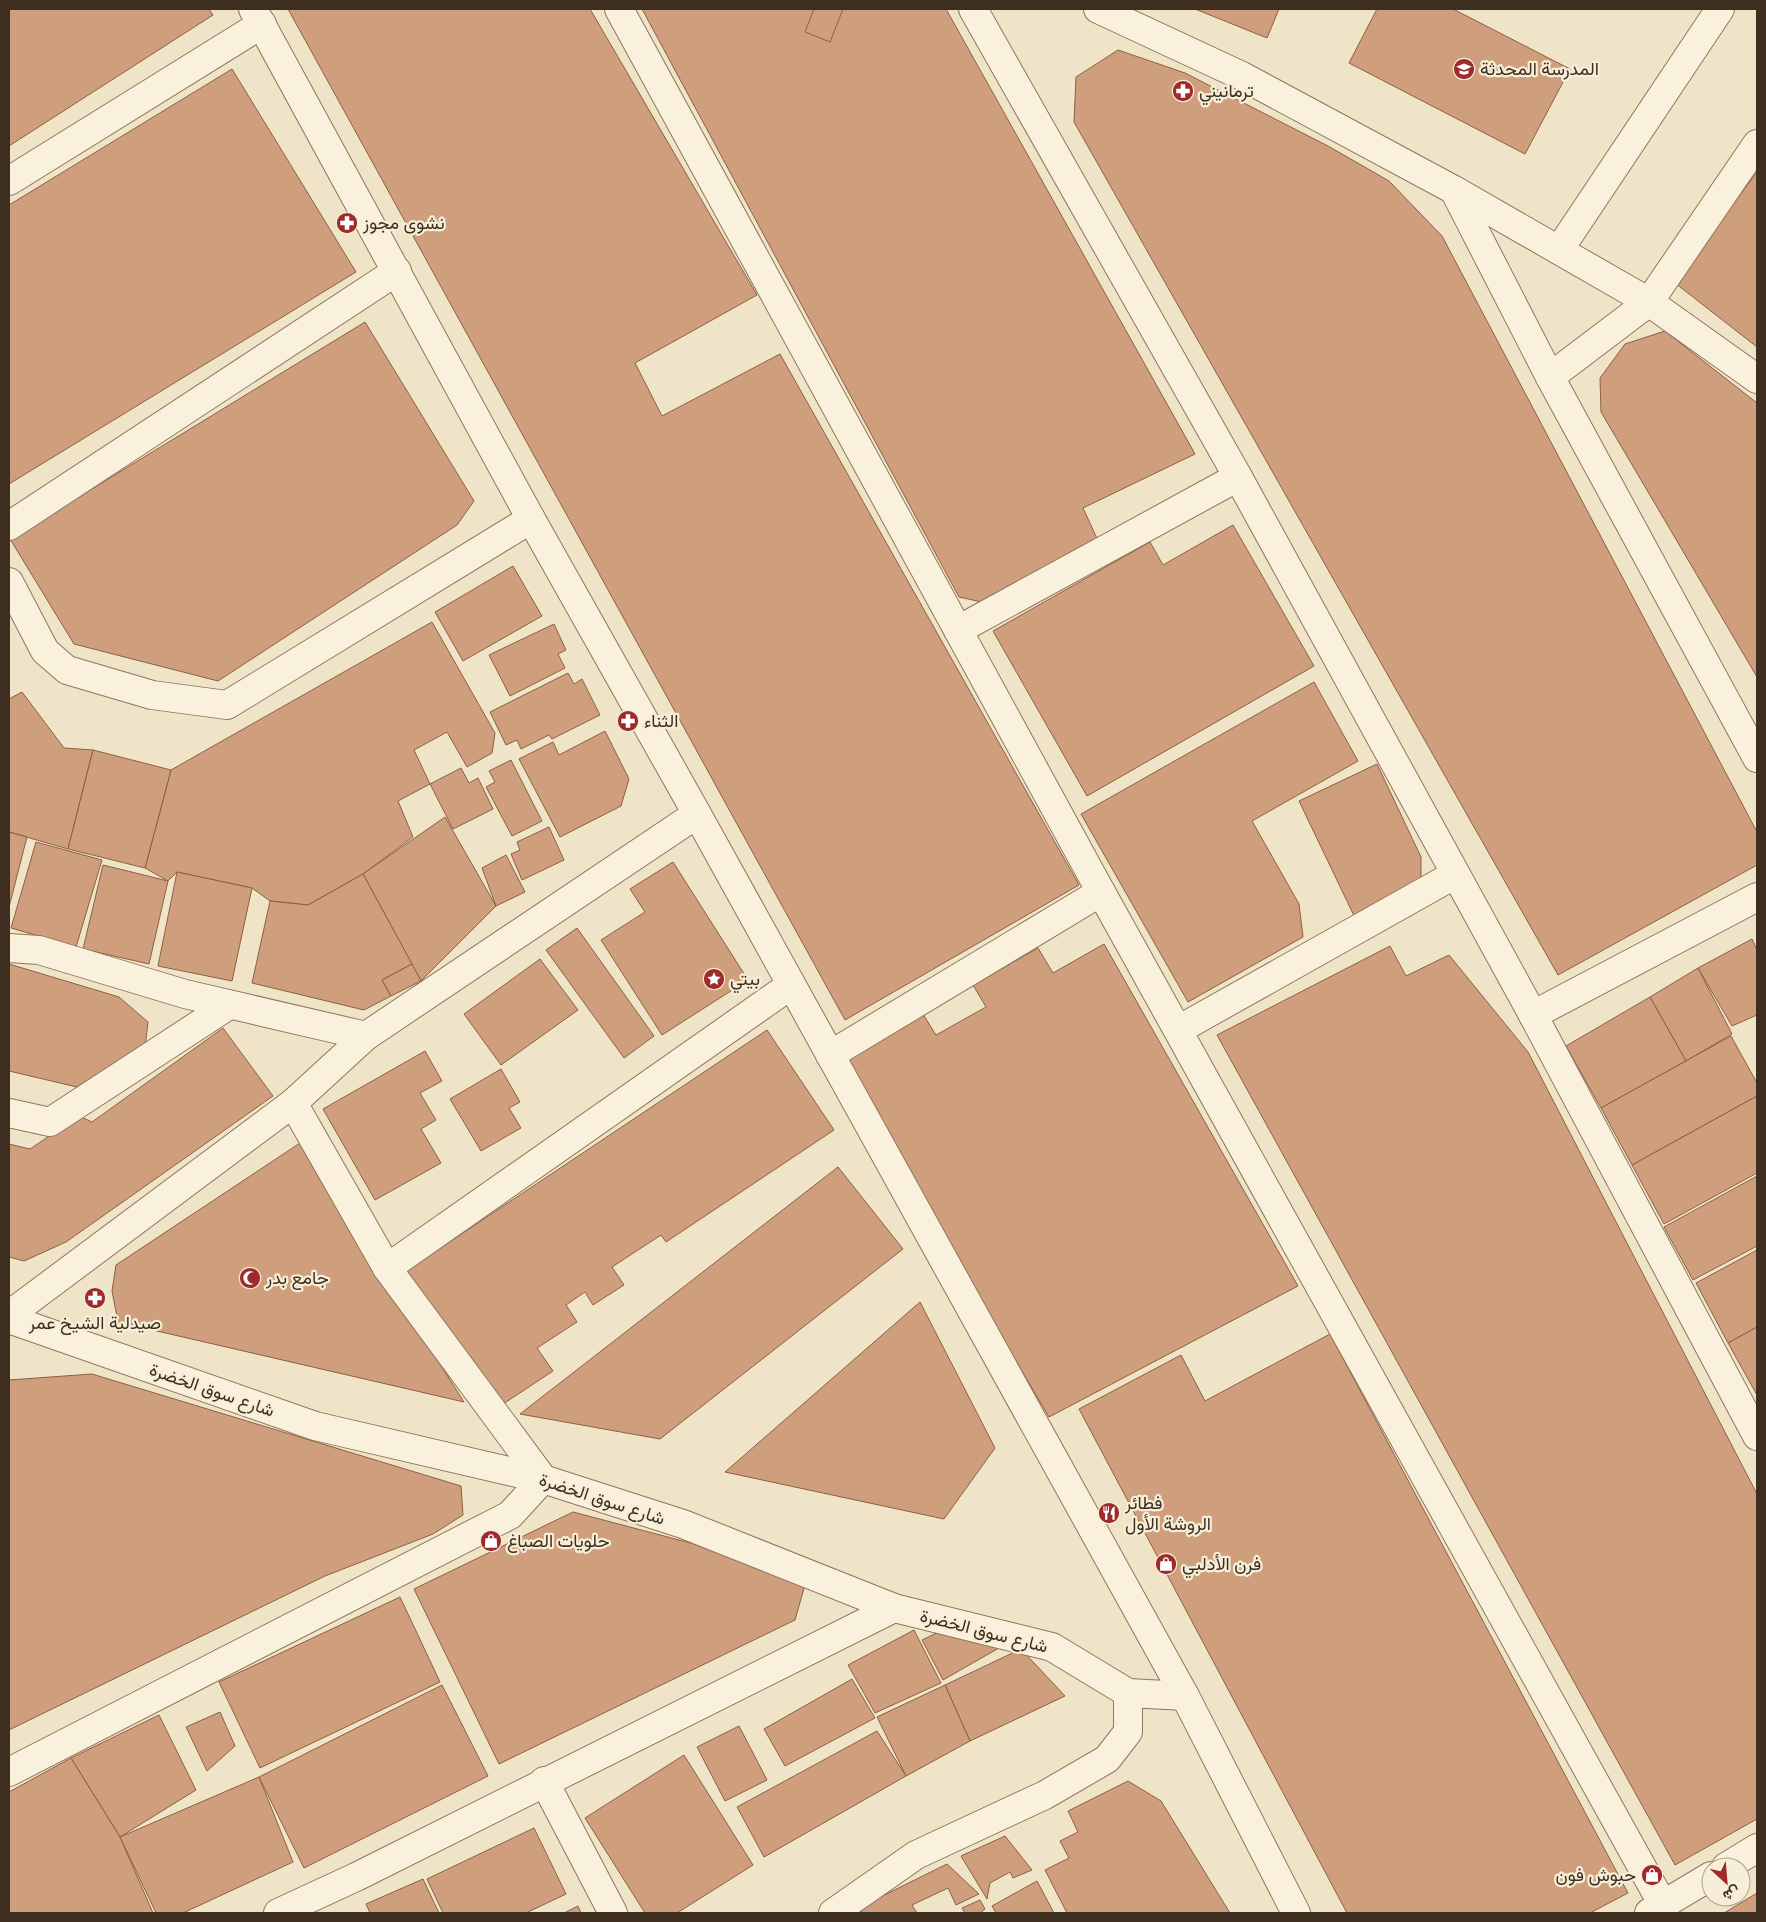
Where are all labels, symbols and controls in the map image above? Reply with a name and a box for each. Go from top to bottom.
school or university icon: المدرسة المحدثة [1452,57,1476,81]
place label: المدرسة المحدثة [1480,59,1599,80]
pharmacy icon: ترمانيني [1171,79,1195,103]
place label: ترمانيني [1199,81,1254,106]
pharmacy icon: نشوى مجوز [335,211,359,235]
place label: نشوى مجوز [362,213,445,234]
pharmacy icon: الثناء [616,709,640,733]
place label: الثناء [644,711,678,731]
place icon: بيتي [702,967,726,991]
place label: بيتي [730,969,760,994]
mosque icon: جامع بدر [238,1266,262,1290]
place label: جامع بدر [265,1268,329,1290]
pharmacy icon: صيدلية الشيخ عمر [83,1286,107,1310]
place label: صيدلية الشيخ عمر [28,1313,161,1335]
street label: شارع سوق الخضرة [146,1359,277,1423]
street label: شارع سوق الخضرة [536,1469,667,1531]
place label: فطائر الروشة الأول [1124,1493,1211,1535]
restaurant icon: فطائر الروشة الأول [1097,1501,1121,1525]
shop icon: حلويات الصباغ [479,1529,503,1553]
place label: حلويات الصباغ [507,1531,609,1553]
shop icon: فرن اﻷدلبي [1154,1552,1178,1576]
place label: فرن اﻷدلبي [1182,1554,1261,1579]
street label: شارع سوق الخضرة [918,1605,1050,1658]
north arrow [1701,1857,1751,1907]
shop icon: حبوش فون [1640,1863,1664,1887]
place label: حبوش فون [1556,1865,1636,1886]
text: ش [1720,1882,1742,1904]

